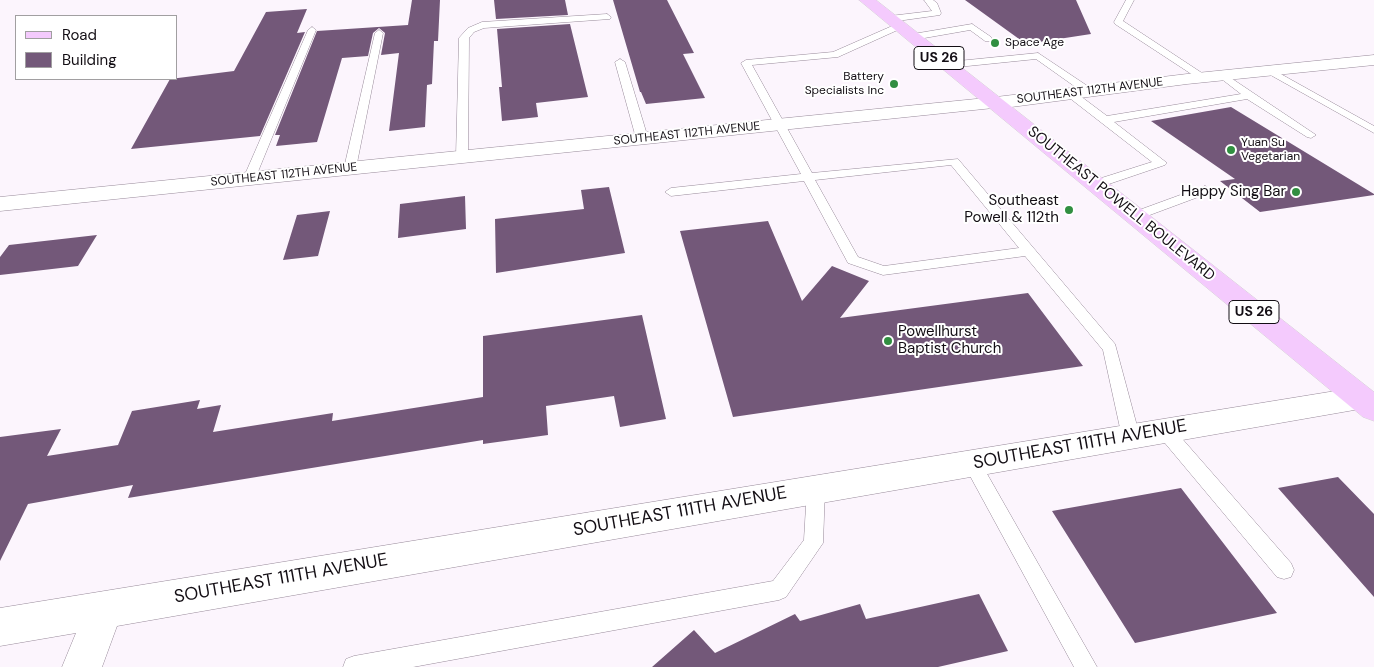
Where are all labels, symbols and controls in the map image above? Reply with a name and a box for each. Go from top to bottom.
legend [15,15,178,80]
text: Road [62,25,97,45]
place label: Space Age [1005,36,1064,50]
marker: Space Age [989,37,1001,49]
road number: US 26 [914,46,964,70]
text: Building [62,50,117,70]
place label: Battery Specialists Inc [805,70,884,98]
street label: SOUTHEAST 112TH AVENUE [1016,75,1164,107]
marker: Battery Specialists Inc [888,78,900,90]
street label: SOUTHEAST 112TH AVENUE [613,119,761,149]
street label: SOUTHEAST POWELL BOULEVARD [1024,123,1218,285]
place label: Yuan Su Vegetarian [1241,136,1300,164]
marker: Yuan Su Vegetarian [1225,144,1237,156]
street label: SOUTHEAST 112TH AVENUE [210,160,358,190]
place label: Happy Sing Bar [1181,183,1286,201]
marker: Happy Sing Bar [1290,186,1302,198]
place label: Southeast Powell & 112th [964,192,1059,227]
marker: Southeast Powell & 112th [1063,204,1075,216]
road number: US 26 [1229,300,1279,324]
place label: Powellhurst Baptist Church [898,323,1001,358]
marker: Powellhurst Baptist Church [882,335,894,347]
street label: SOUTHEAST 111TH AVENUE [972,416,1188,474]
street label: SOUTHEAST 111TH AVENUE [572,483,788,541]
street label: SOUTHEAST 111TH AVENUE [173,550,389,608]

